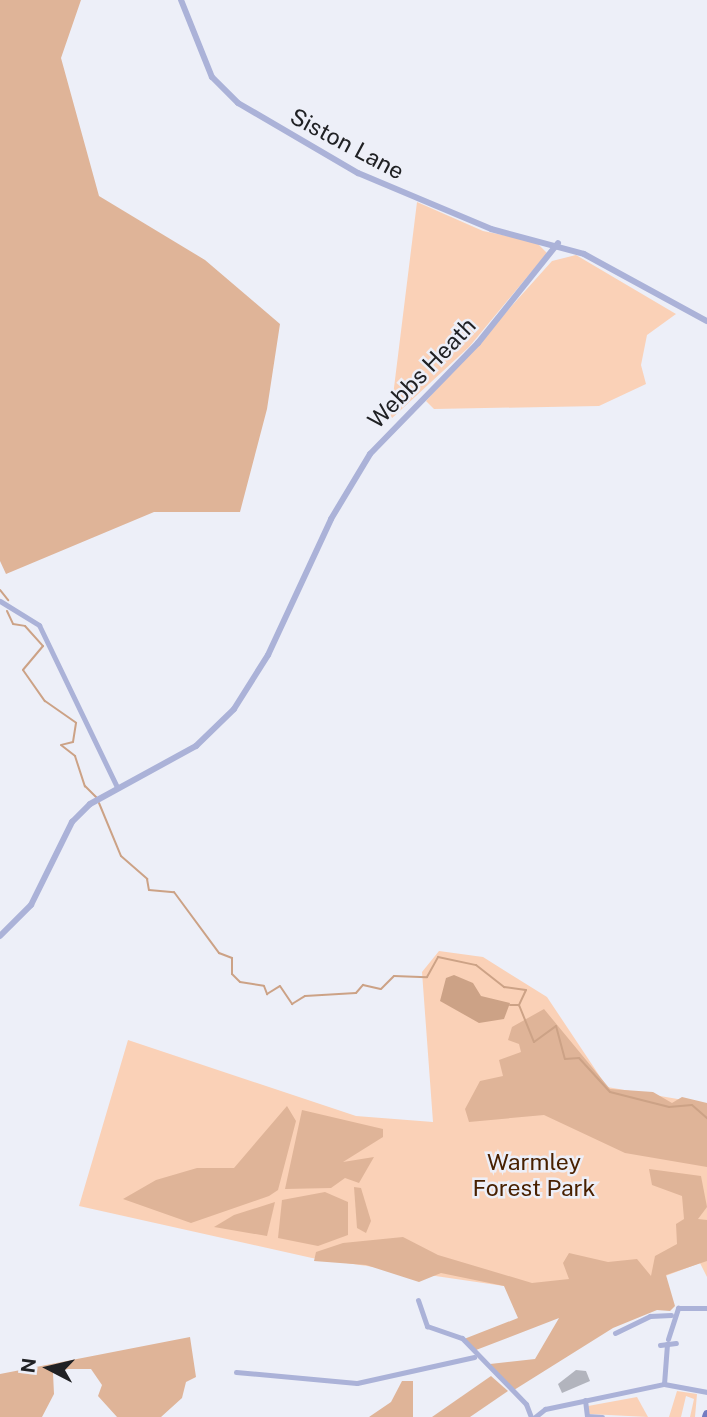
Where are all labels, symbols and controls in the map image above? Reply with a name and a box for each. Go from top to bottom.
street label: Siston Lane [285,102,409,186]
street label: Webbs Heath [362,312,482,434]
park label: Warmley Forest Park [472,1148,596,1202]
north arrow [14,1333,84,1403]
text: N [16,1357,40,1374]

